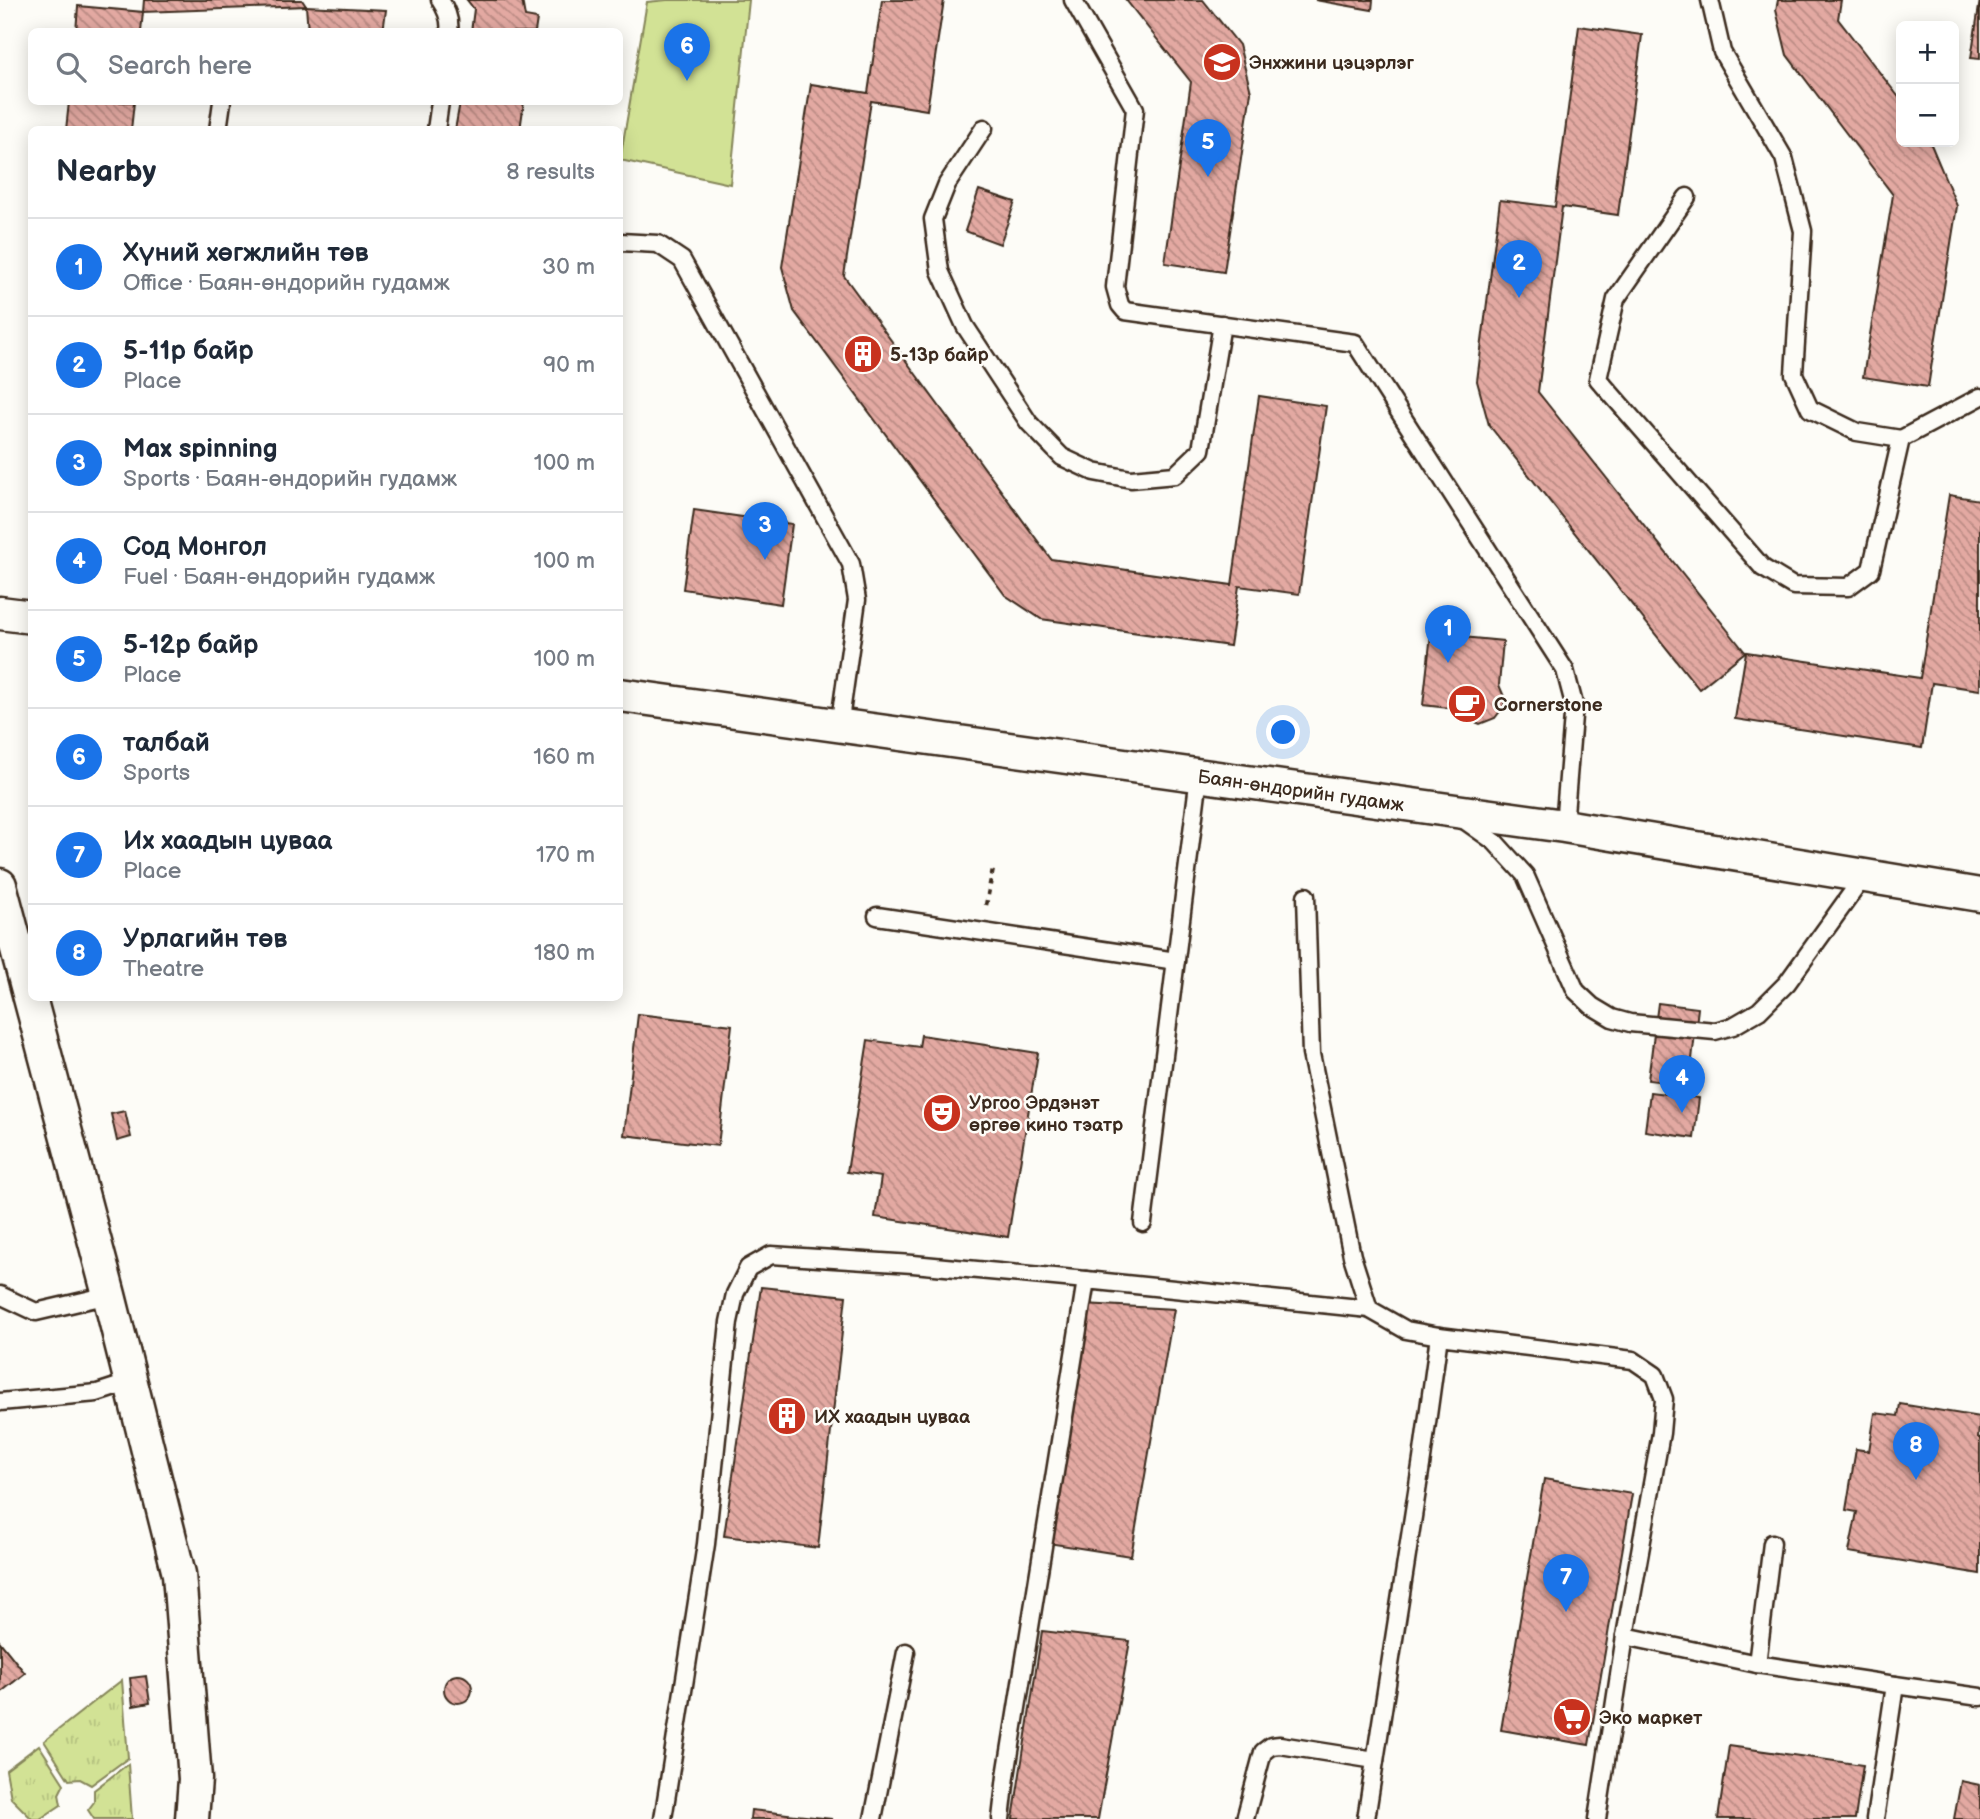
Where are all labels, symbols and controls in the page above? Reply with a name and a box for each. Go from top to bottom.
map controls [1896,21,1959,147]
button: + [1896,21,1959,84]
pin: 6 [664,23,710,81]
search box [28,28,623,105]
school or university icon: Энхжини цэцэрлэг [1201,41,1243,83]
icon: search [52,48,90,86]
text: Search here [108,51,252,82]
place label: Энхжини цэцэрлэг [1249,52,1414,75]
button: − [1896,84,1959,147]
pin: 5 [1185,119,1231,177]
text: Nearby [56,154,156,190]
text: 8 results [506,158,595,186]
text: Хүний хөгжлийн төв [123,238,369,269]
pin: 2 [1496,240,1542,298]
text: 1 [74,253,84,281]
text: 30 m [542,253,595,281]
text: Office · Баян-өндорийн гудамж [123,269,450,297]
building icon: 5-13р байр [842,333,884,375]
text: 5-11р байр [123,336,254,367]
place label: 5-13р байр [890,344,989,367]
text: 2 [72,351,86,379]
text: 90 m [543,351,595,379]
text: Place [123,367,181,395]
text: Max spinning [123,434,278,465]
text: 3 [72,449,86,477]
text: 100 m [534,449,595,477]
text: Sports · Баян-өндорийн гудамж [123,465,457,493]
pin: 3 [742,502,788,560]
text: Сод Монгол [123,532,267,563]
text: 4 [72,547,86,575]
text: 100 m [534,547,595,575]
text: Fuel · Баян-өндорийн гудамж [123,563,435,591]
pin: 1 [1425,605,1471,663]
text: 5-12р байр [123,630,258,661]
text: 5 [72,645,86,673]
text: 100 m [534,645,595,673]
text: Place [123,661,181,689]
cafe icon: Cornerstone [1446,683,1488,725]
place label: Cornerstone [1494,694,1603,717]
your location [1266,715,1300,749]
text: талбай [123,728,210,759]
text: 6 [72,743,86,771]
text: 160 m [533,743,595,771]
text: Sports [123,759,190,787]
street label: Баян-өндорийн гудамж [1196,766,1406,817]
text: Их хаадын цуваа [123,826,332,857]
text: 7 [73,841,85,869]
text: 170 m [536,841,595,869]
text: Place [123,857,181,885]
text: Урлагийн төв [123,924,288,955]
text: 8 [72,939,86,967]
text: 180 m [534,939,595,967]
text: Theatre [123,955,204,983]
pin: 4 [1659,1055,1705,1113]
theatre icon: Ургоо Эрдэнэт өргөө кино тэатр [921,1092,963,1134]
place label: Ургоо Эрдэнэт өргөө кино тэатр [969,1092,1124,1137]
building icon: ИХ хаадын цуваа [766,1395,808,1437]
place label: ИХ хаадын цуваа [814,1406,971,1429]
pin: 8 [1893,1422,1939,1480]
pin: 7 [1543,1554,1589,1612]
supermarket icon: Эко маркет [1551,1696,1593,1738]
place label: Эко маркет [1599,1707,1702,1730]

